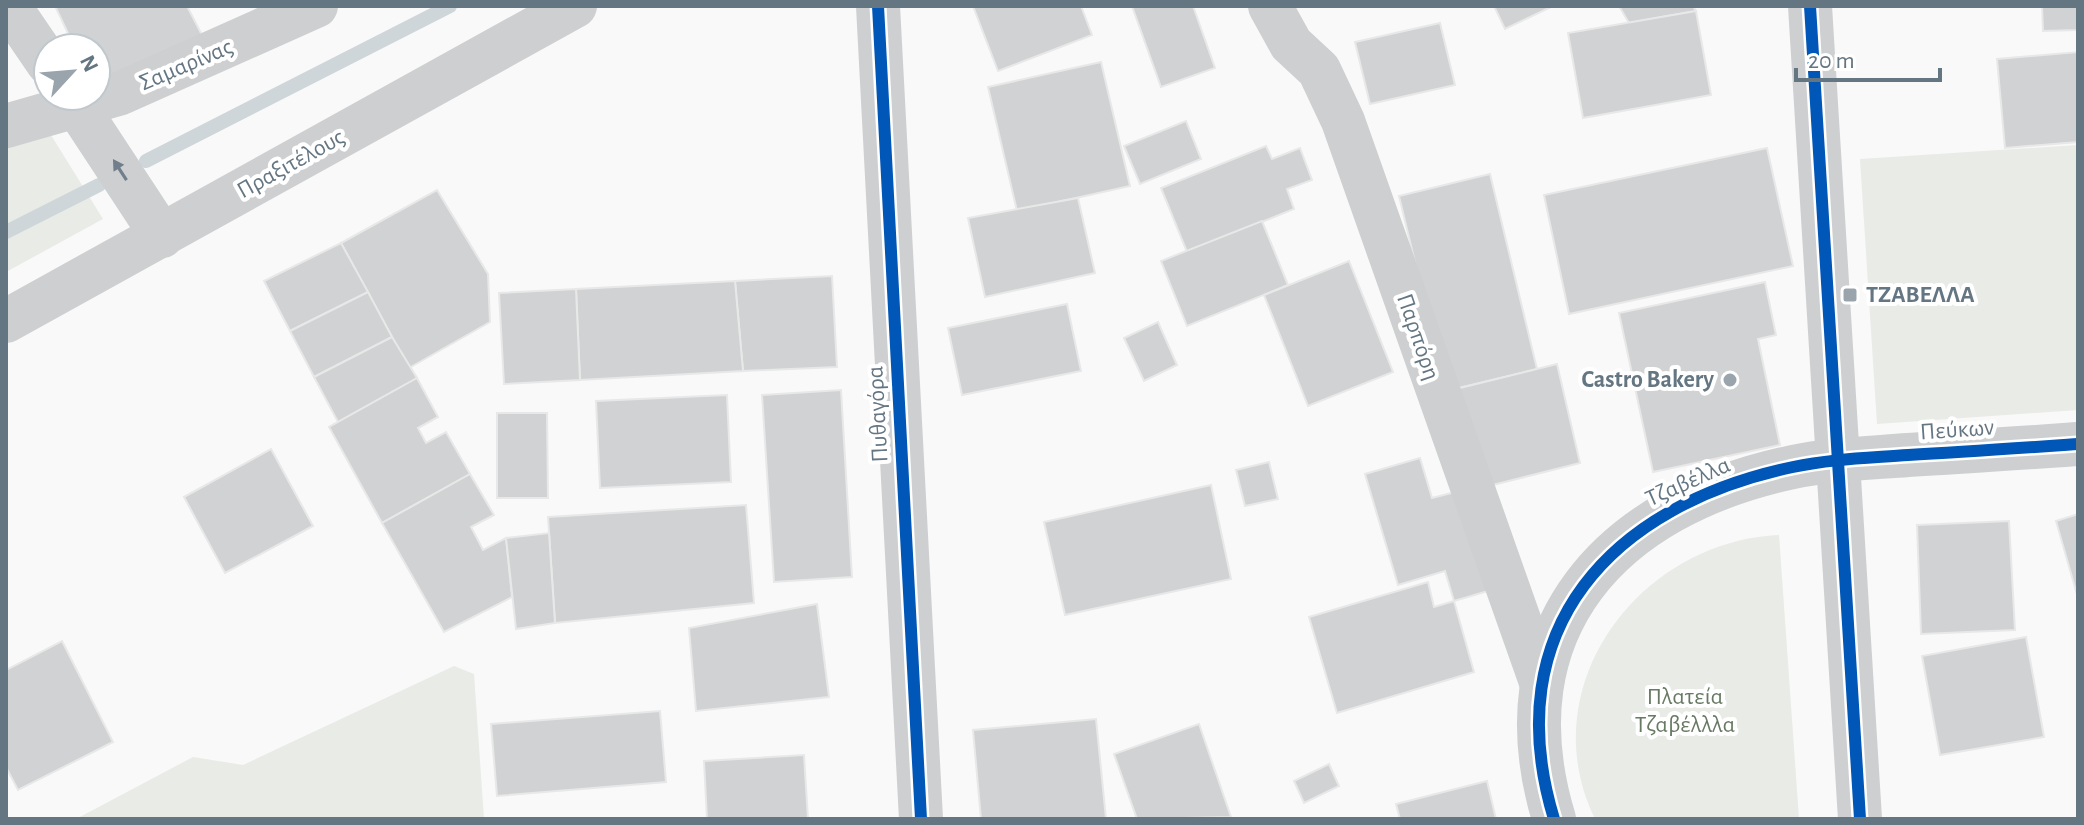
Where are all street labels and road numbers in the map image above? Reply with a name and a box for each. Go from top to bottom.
street label: Σαμαρίνας [136,35,236,95]
street label: Πραξιτέλους [233,125,349,203]
street label: Παρπόρη [1392,291,1444,383]
street label: Πυθαγόρα [863,365,893,463]
street label: Πεύκων [1919,415,1995,445]
street label: Τζαβέλλα [1642,453,1734,511]

